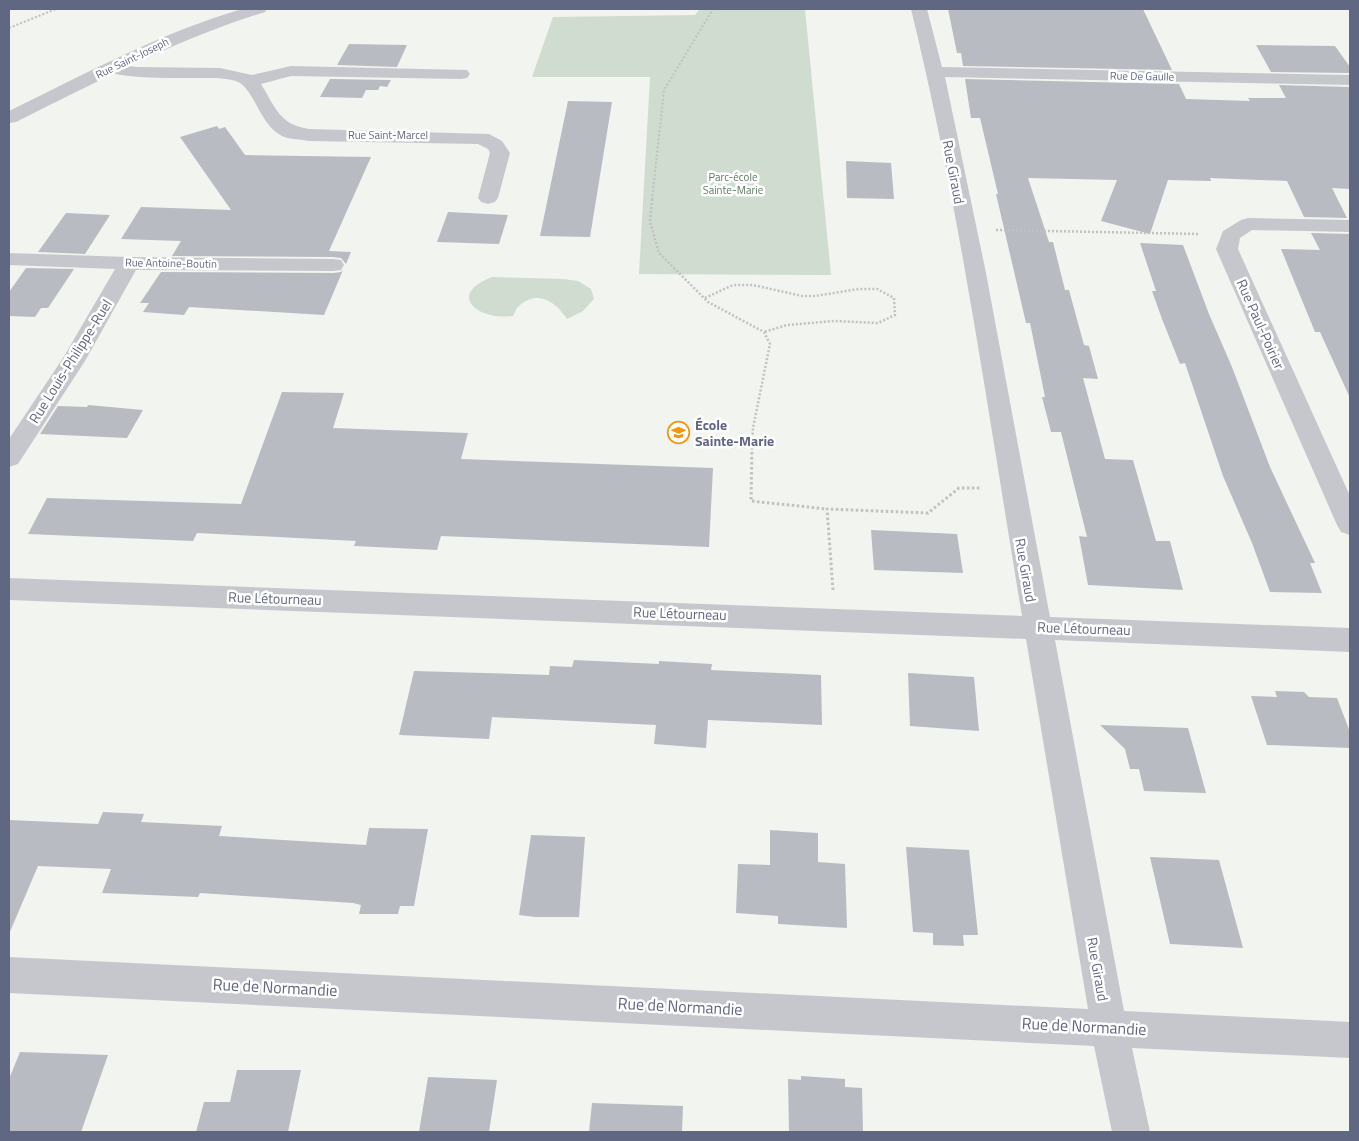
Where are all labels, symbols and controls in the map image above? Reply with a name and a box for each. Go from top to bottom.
street label: Rue Saint-Joseph [93,33,171,83]
street label: Rue De Gaulle [1110,67,1175,85]
street label: Rue Saint-Marcel [348,127,428,143]
street label: Rue Giraud [938,138,970,206]
park label: Parc-école Sainte-Marie [703,169,764,198]
street label: Rue Antoine-Boutin [125,254,217,272]
street label: Rue Paul-Poirier [1232,276,1290,373]
street label: Rue Louis-Philippe-Ruel [23,295,117,427]
place label: École Sainte-Marie [695,414,774,451]
school or university icon: École Sainte-Marie [667,420,691,444]
street label: Rue Giraud [1010,536,1042,604]
street label: Rue Létourneau [228,586,322,610]
street label: Rue Létourneau [633,601,727,625]
street label: Rue Létourneau [1037,616,1131,640]
street label: Rue Giraud [1082,935,1114,1003]
street label: Rue de Normandie [212,972,338,1002]
street label: Rue de Normandie [617,991,743,1021]
street label: Rue de Normandie [1021,1011,1147,1041]

